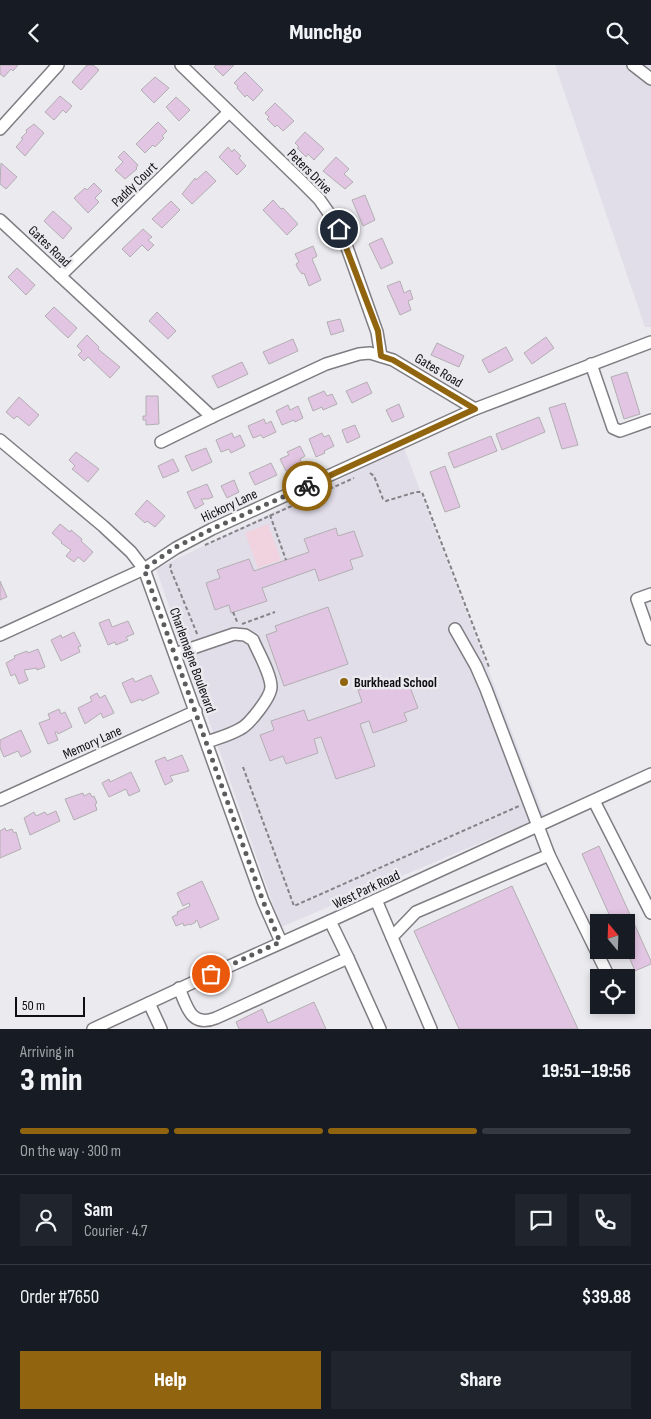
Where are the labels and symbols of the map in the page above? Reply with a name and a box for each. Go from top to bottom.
street label: Peters Drive [284,145,336,197]
street label: Paddy Court [108,158,161,210]
pin [318,208,360,250]
street label: Gates Road [25,222,75,271]
street label: Gates Road [412,350,466,391]
courier [282,461,332,511]
street label: Hickory Lane [198,485,260,526]
street label: Charlemagne Boulevard [166,605,219,715]
place label: Burkhead School [354,674,437,691]
marker: Burkhead School [338,676,350,688]
street label: Memory Lane [60,722,124,763]
street label: West Park Road [330,866,403,912]
north arrow [590,914,635,959]
pin [190,953,232,995]
scale bar [15,994,85,1017]

